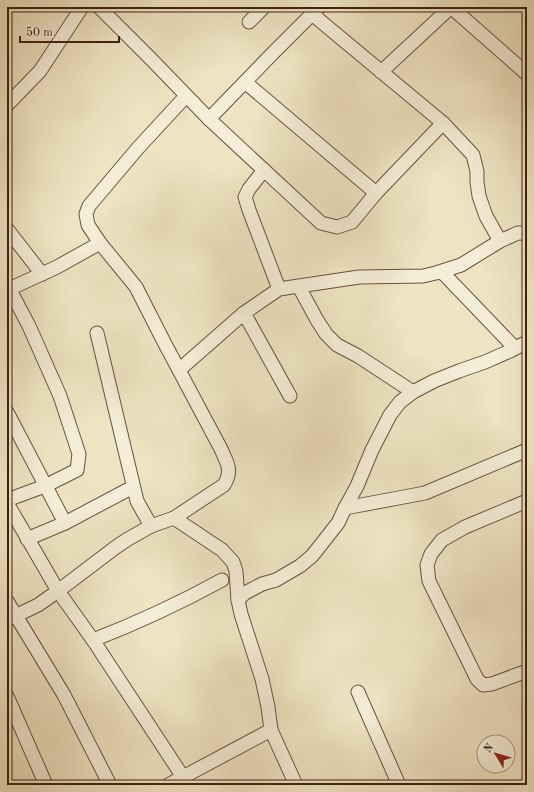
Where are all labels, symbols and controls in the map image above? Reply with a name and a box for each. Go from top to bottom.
scale bar [20,18,119,44]
text: 50 m [26,26,53,39]
north arrow [476,734,516,774]
text: N [482,742,497,755]

